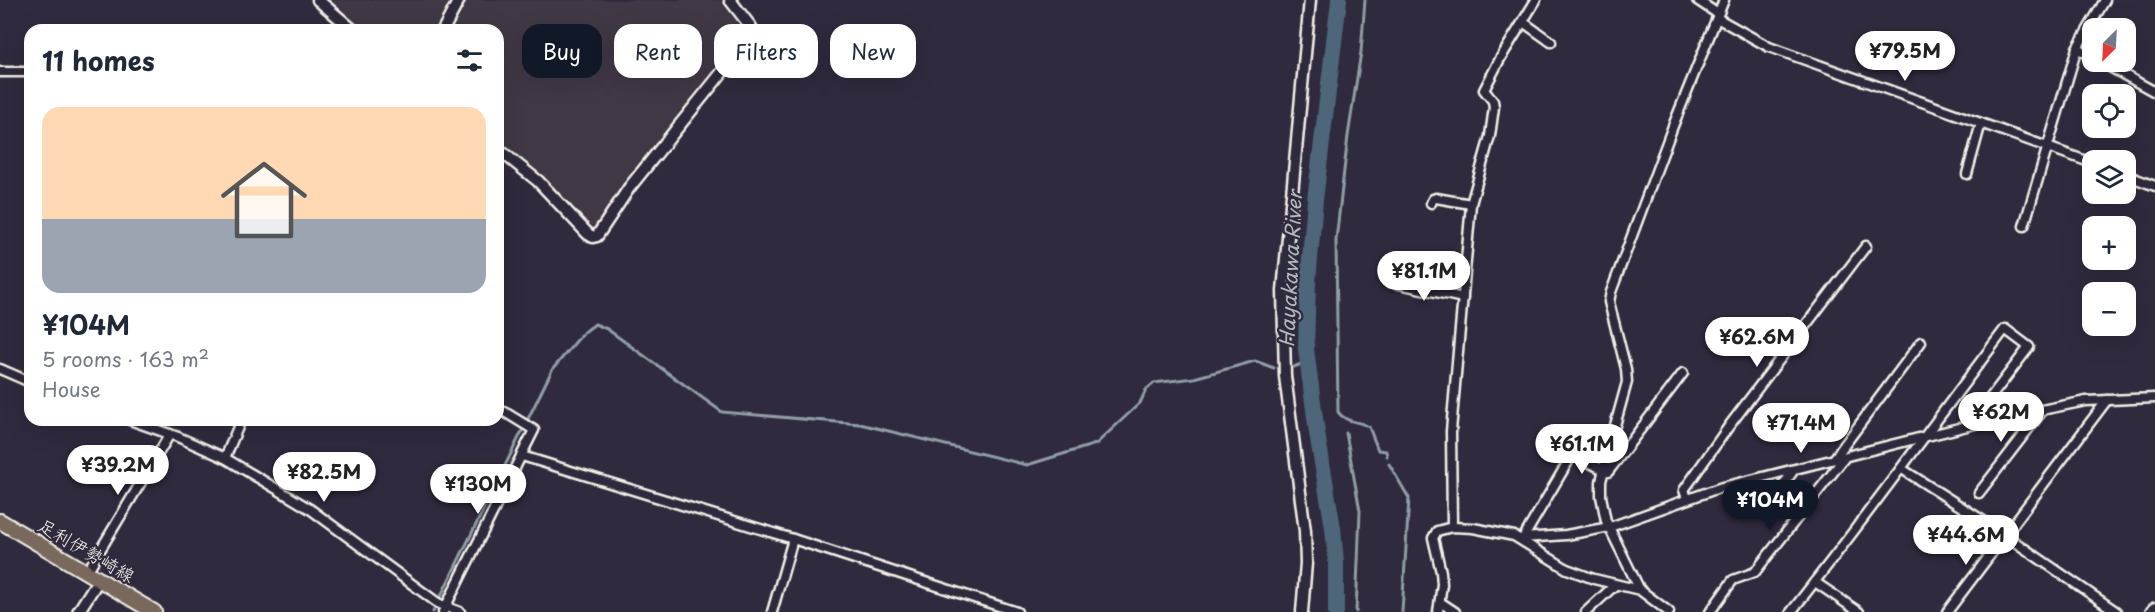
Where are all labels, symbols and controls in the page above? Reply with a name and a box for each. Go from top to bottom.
north arrow [2082,18,2136,72]
map controls [2082,18,2136,336]
chip: Buy [522,24,602,78]
chip: Rent [614,24,702,78]
chip: Filters [714,24,818,78]
chip: New [830,24,916,78]
pin: ¥79.5M [1856,31,1954,82]
text: ¥79.5M [1869,35,1941,65]
text: 11 homes [42,41,155,80]
icon: filters [453,44,486,77]
button: locate [2082,84,2136,138]
icon: home [210,146,318,254]
button: layers [2082,150,2136,204]
water label: Hayakawa River [1271,187,1309,348]
button: + [2082,216,2136,270]
pin: ¥81.1M [1375,251,1473,302]
text: ¥81.1M [1391,255,1457,285]
button: − [2082,282,2136,336]
text: ¥104M [42,305,130,344]
pin: ¥62.6M [1708,317,1806,368]
text: ¥62.6M [1719,321,1795,351]
text: 5 rooms · 163 m² [42,344,209,374]
text: House [42,374,101,404]
pin: ¥62M [1965,392,2037,443]
text: ¥62M [1972,396,2030,426]
pin: ¥71.4M [1752,403,1850,454]
text: ¥71.4M [1766,407,1836,437]
pin: ¥61.1M [1533,424,1631,475]
text: ¥61.1M [1549,428,1615,458]
pin: ¥39.2M [69,445,167,496]
text: ¥39.2M [81,449,155,479]
pin: ¥82.5M [275,452,373,503]
text: ¥82.5M [287,456,361,486]
pin: ¥130M [436,464,520,515]
text: ¥130M [444,468,512,498]
pin: ¥104M [1728,480,1812,531]
text: ¥104M [1736,484,1804,514]
street label: 足利伊勢崎線 [33,511,140,588]
pin: ¥44.6M [1917,515,2015,566]
text: ¥44.6M [1927,519,2005,549]

